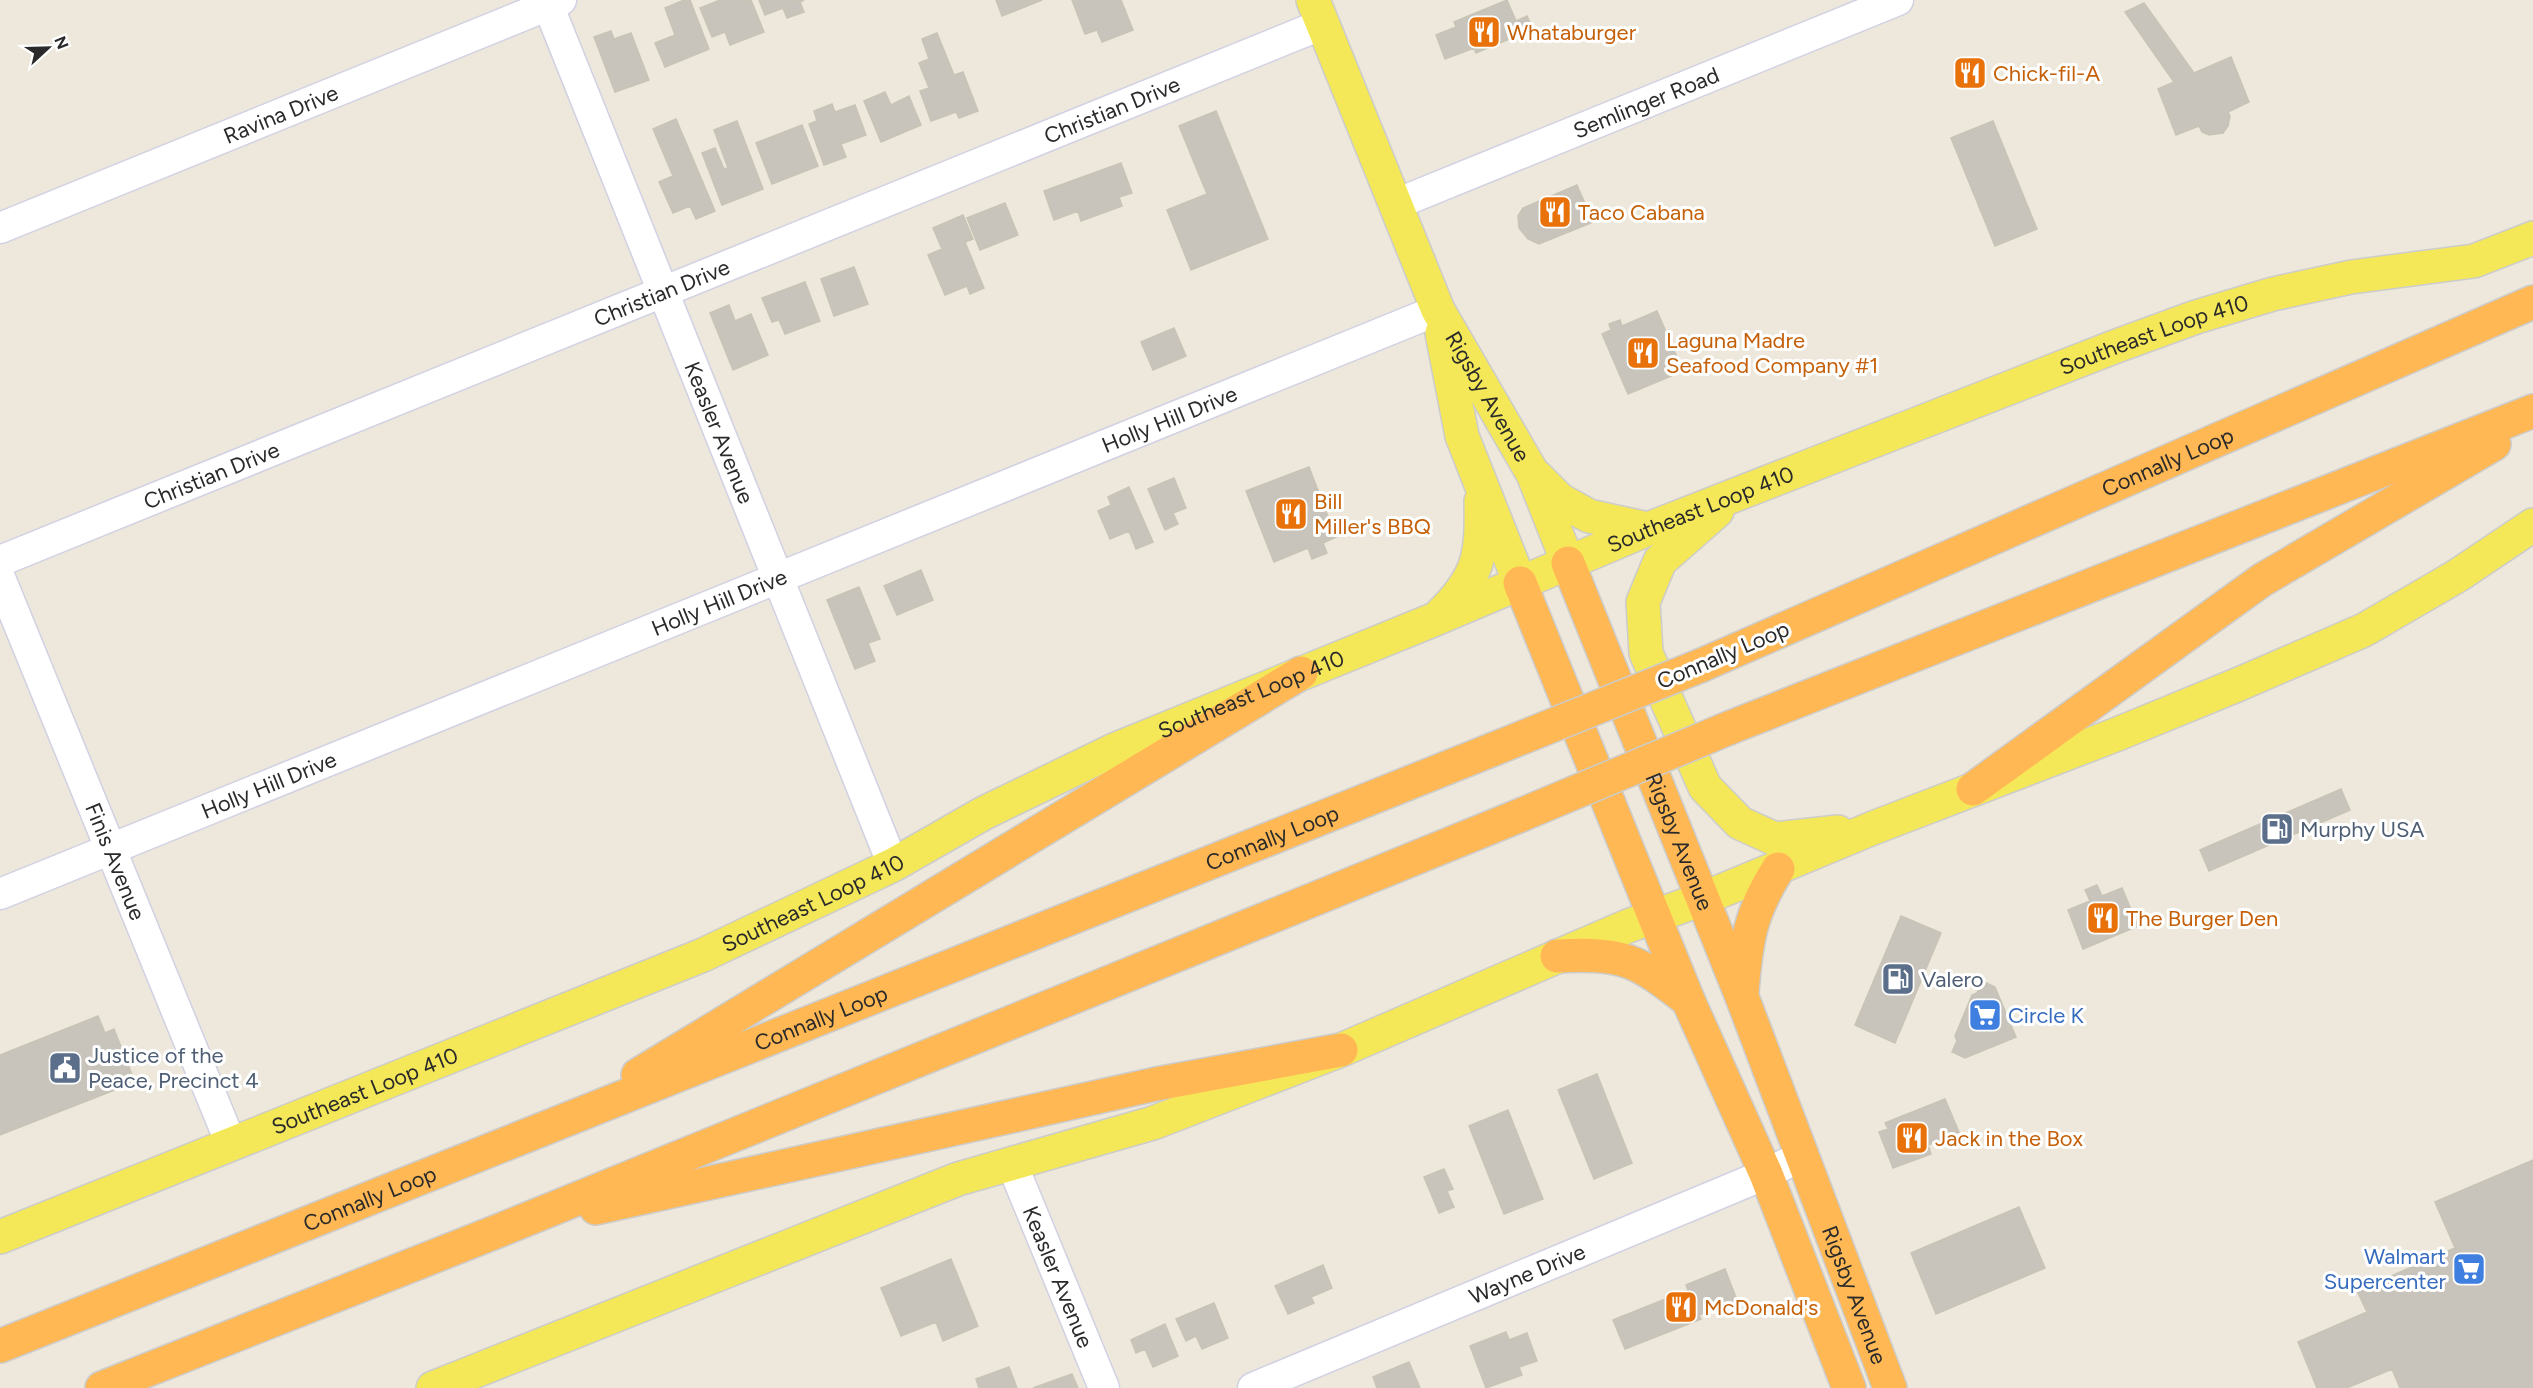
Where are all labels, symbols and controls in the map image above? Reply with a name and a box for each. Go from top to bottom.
restaurant icon: Whataburger [1466,14,1502,50]
north arrow [18,18,78,78]
place label: Whataburger [1507,19,1637,46]
text: N [50,33,73,52]
restaurant icon: Chick-fil-A [1952,55,1988,91]
place label: Chick-fil-A [1993,60,2100,87]
street label: Semlinger Road [1569,61,1723,144]
street label: Christian Drive [1040,70,1184,149]
street label: Ravina Drive [219,79,342,149]
restaurant icon: Taco Cabana [1537,194,1573,230]
place label: Taco Cabana [1578,199,1705,226]
street label: Christian Drive [590,253,733,332]
street label: Southeast Loop 410 [2055,289,2251,381]
street label: Rigsby Avenue [1440,326,1536,466]
place label: Laguna Madre Seafood Company #1 [1666,327,1878,379]
restaurant icon: Laguna Madre Seafood Company #1 [1625,335,1661,371]
street label: Keasler Avenue [679,357,760,508]
street label: Holly Hill Drive [1098,380,1241,459]
street label: Connally Loop [2097,421,2238,502]
street label: Christian Drive [139,436,283,515]
street label: Southeast Loop 410 [1603,460,1798,558]
place label: Bill Miller's BBQ [1314,488,1431,540]
restaurant icon: Bill Miller's BBQ [1273,496,1309,532]
street label: Holly Hill Drive [647,562,791,642]
street label: Connally Loop [1653,615,1793,695]
street label: Southeast Loop 410 [1154,644,1348,744]
street label: Holly Hill Drive [197,745,340,824]
street label: Rigsby Avenue [1640,769,1719,914]
street label: Finis Avenue [80,799,152,924]
street label: Connally Loop [1202,799,1343,876]
fuel station icon: Murphy USA [2259,811,2295,847]
place label: Murphy USA [2300,816,2425,843]
street label: Southeast Loop 410 [717,848,909,958]
restaurant icon: The Burger Den [2085,900,2121,936]
place label: The Burger Den [2126,905,2278,932]
fuel station icon: Valero [1880,961,1916,997]
place label: Valero [1921,966,1984,993]
street label: Connally Loop [750,979,891,1057]
supermarket icon: Circle K [1967,997,2003,1033]
place label: Circle K [2008,1002,2085,1029]
street label: Southeast Loop 410 [267,1041,462,1140]
place label: Justice of the Peace, Precinct 4 [88,1042,259,1094]
public building icon: Justice of the Peace, Precinct 4 [47,1050,83,1086]
restaurant icon: Jack in the Box [1894,1120,1930,1156]
place label: Jack in the Box [1935,1125,2084,1152]
street label: Connally Loop [299,1160,440,1237]
street label: Keasler Avenue [1017,1202,1100,1352]
street label: Rigsby Avenue [1816,1222,1893,1368]
street label: Wayne Drive [1465,1237,1589,1310]
place label: Walmart Supercenter [2324,1243,2447,1295]
supermarket icon: Walmart Supercenter [2451,1251,2487,1287]
restaurant icon: McDonald's [1663,1289,1699,1325]
place label: McDonald's [1704,1294,1818,1321]

